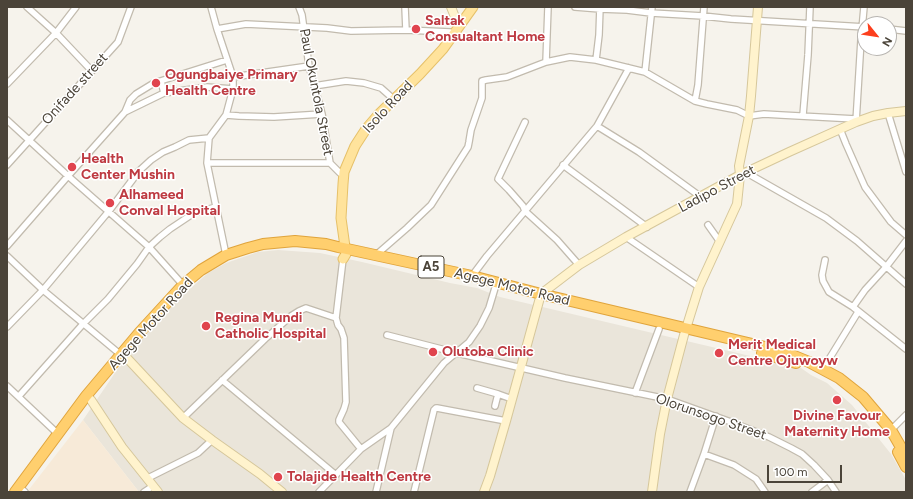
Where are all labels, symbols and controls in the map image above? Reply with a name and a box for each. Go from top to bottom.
place label: Saltak Consualtant Home [425,13,545,46]
north arrow [857,16,897,56]
marker: Saltak Consualtant Home [410,23,422,35]
street label: Paul Okuntola Street [295,27,337,157]
text: N [879,35,895,49]
street label: Onifade street [38,50,112,128]
place label: Ogungbaiye Primary Health Centre [165,67,298,100]
marker: Ogungbaiye Primary Health Centre [150,77,162,89]
street label: Isolo Road [360,77,416,137]
place label: Health Center Mushin [81,151,175,184]
marker: Health Center Mushin [66,161,78,173]
street label: Ladipo Street [676,162,758,216]
place label: Alhameed Conval Hospital [119,187,220,220]
marker: Alhameed Conval Hospital [104,197,116,209]
road number: A5 [418,256,444,278]
street label: Agege Motor Road [453,265,571,309]
street label: Agege Motor Road [105,274,197,374]
place label: Regina Mundi Catholic Hospital [215,310,326,342]
marker: Regina Mundi Catholic Hospital [200,320,212,332]
place label: Merit Medical Centre Ojuwoyw [728,337,838,370]
place label: Olutoba Clinic [442,344,534,360]
marker: Olutoba Clinic [427,346,439,358]
marker: Merit Medical Centre Ojuwoyw [713,347,725,359]
street label: Olorunsogo Street [653,390,769,444]
marker: Divine Favour Maternity Home [831,394,843,406]
place label: Divine Favour Maternity Home [784,408,890,440]
scale bar [769,457,844,483]
text: 100 m [774,465,808,479]
place label: Tolajide Health Centre [287,469,431,485]
marker: Tolajide Health Centre [272,471,284,483]

